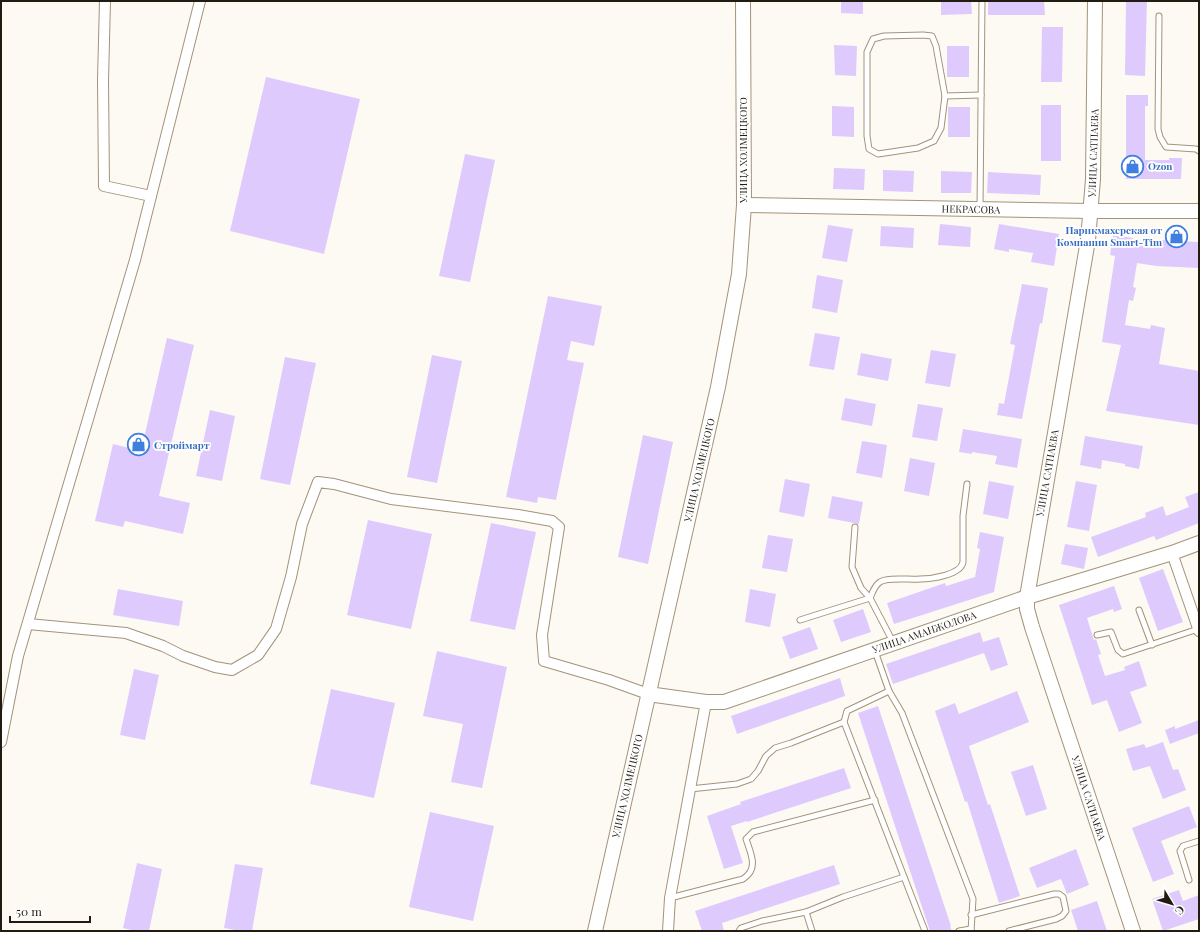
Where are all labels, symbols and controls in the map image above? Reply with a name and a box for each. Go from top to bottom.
street label: УЛИЦА ХОЛМЕЦКОГО [736,97,750,204]
street label: УЛИЦА САТПАЕВА [1084,108,1102,198]
shop icon: Ozon [1120,153,1146,179]
place label: Ozon [1148,159,1173,173]
street label: НЕКРАСОВА [942,201,1001,217]
place label: Парикмахерская от Компании Smart-Tim [1057,223,1162,249]
shop icon: Парикмахерская от Компании Smart-Tim [1164,223,1190,249]
street label: УЛИЦА ХОЛМЕЦКОГО [680,417,718,524]
street label: УЛИЦА САТПАЕВА [1032,428,1062,519]
shop icon: Строймарт [125,432,151,458]
place label: Строймарт [154,438,210,452]
street label: УЛИЦА АМАНЖОЛОВА [869,607,979,657]
street label: УЛИЦА ХОЛМЕЦКОГО [608,733,646,840]
street label: УЛИЦА САТПАЕВА [1068,753,1109,843]
north arrow [1152,884,1192,924]
scale bar [10,898,90,924]
text: 50 m [16,903,42,919]
text: С [1172,903,1189,918]

